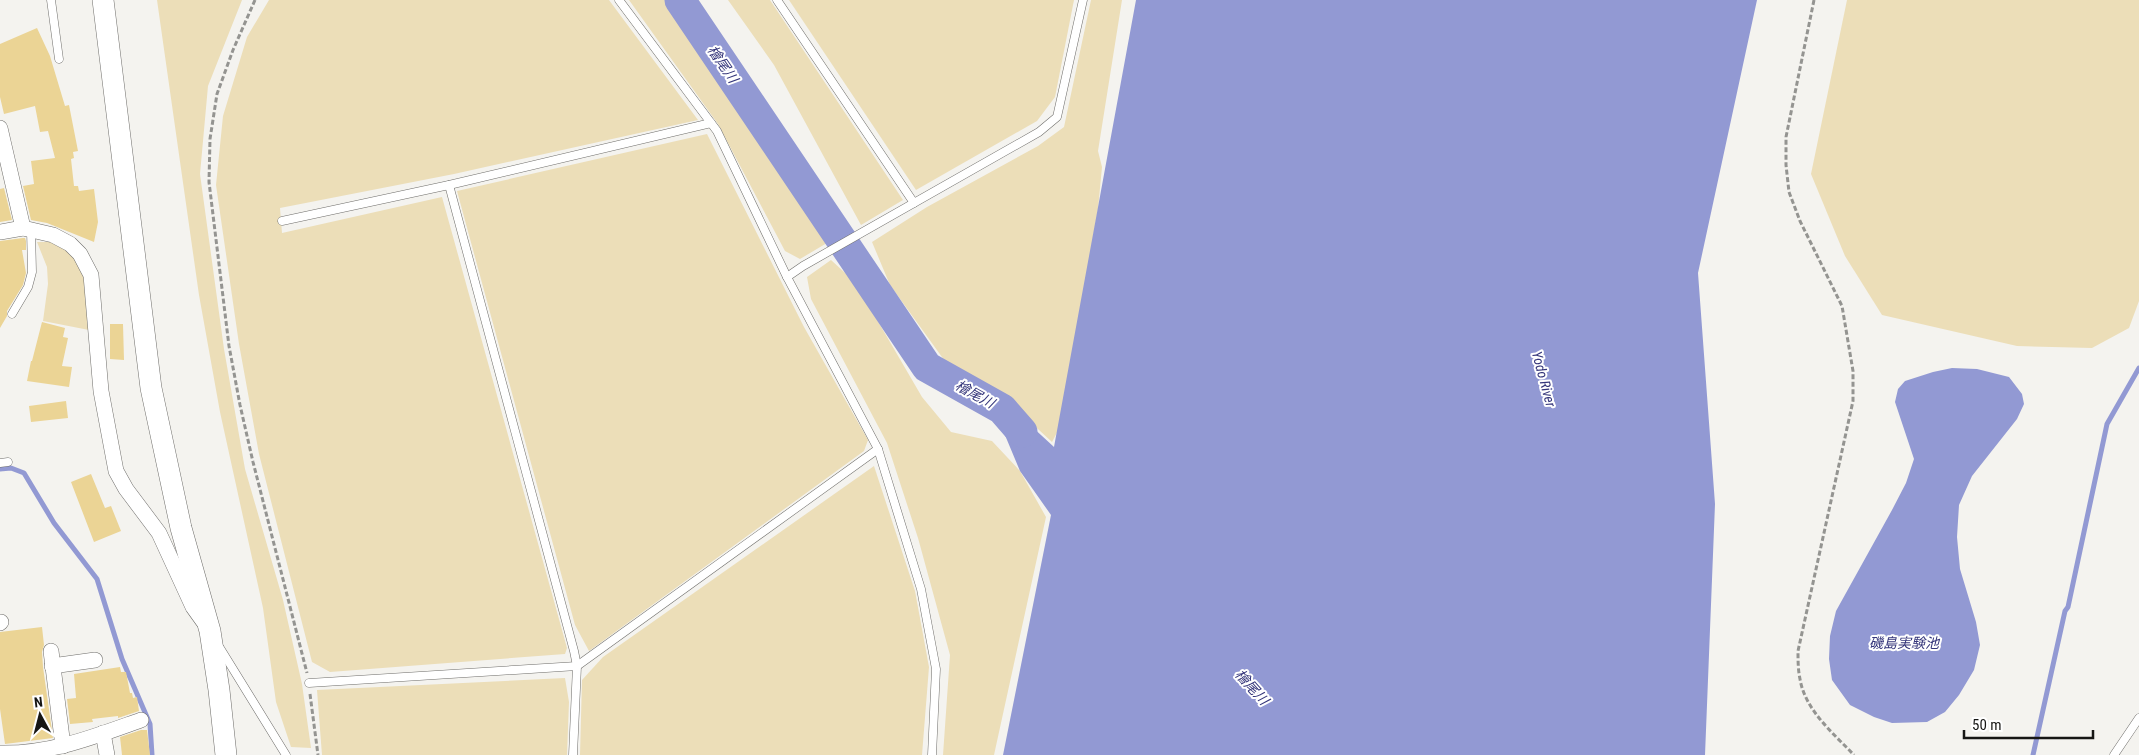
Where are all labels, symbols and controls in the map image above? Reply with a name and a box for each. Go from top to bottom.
water label: 檜尾川 [705,42,742,88]
water label: Yodo River [1529,349,1559,409]
water label: 檜尾川 [953,377,999,412]
water label: 磯島実験池 [1869,635,1941,651]
water label: 檜尾川 [1232,666,1273,709]
north arrow [15,690,65,740]
text: N [33,694,44,711]
scale bar [1964,708,2093,740]
text: 50 m [1972,716,2002,734]

